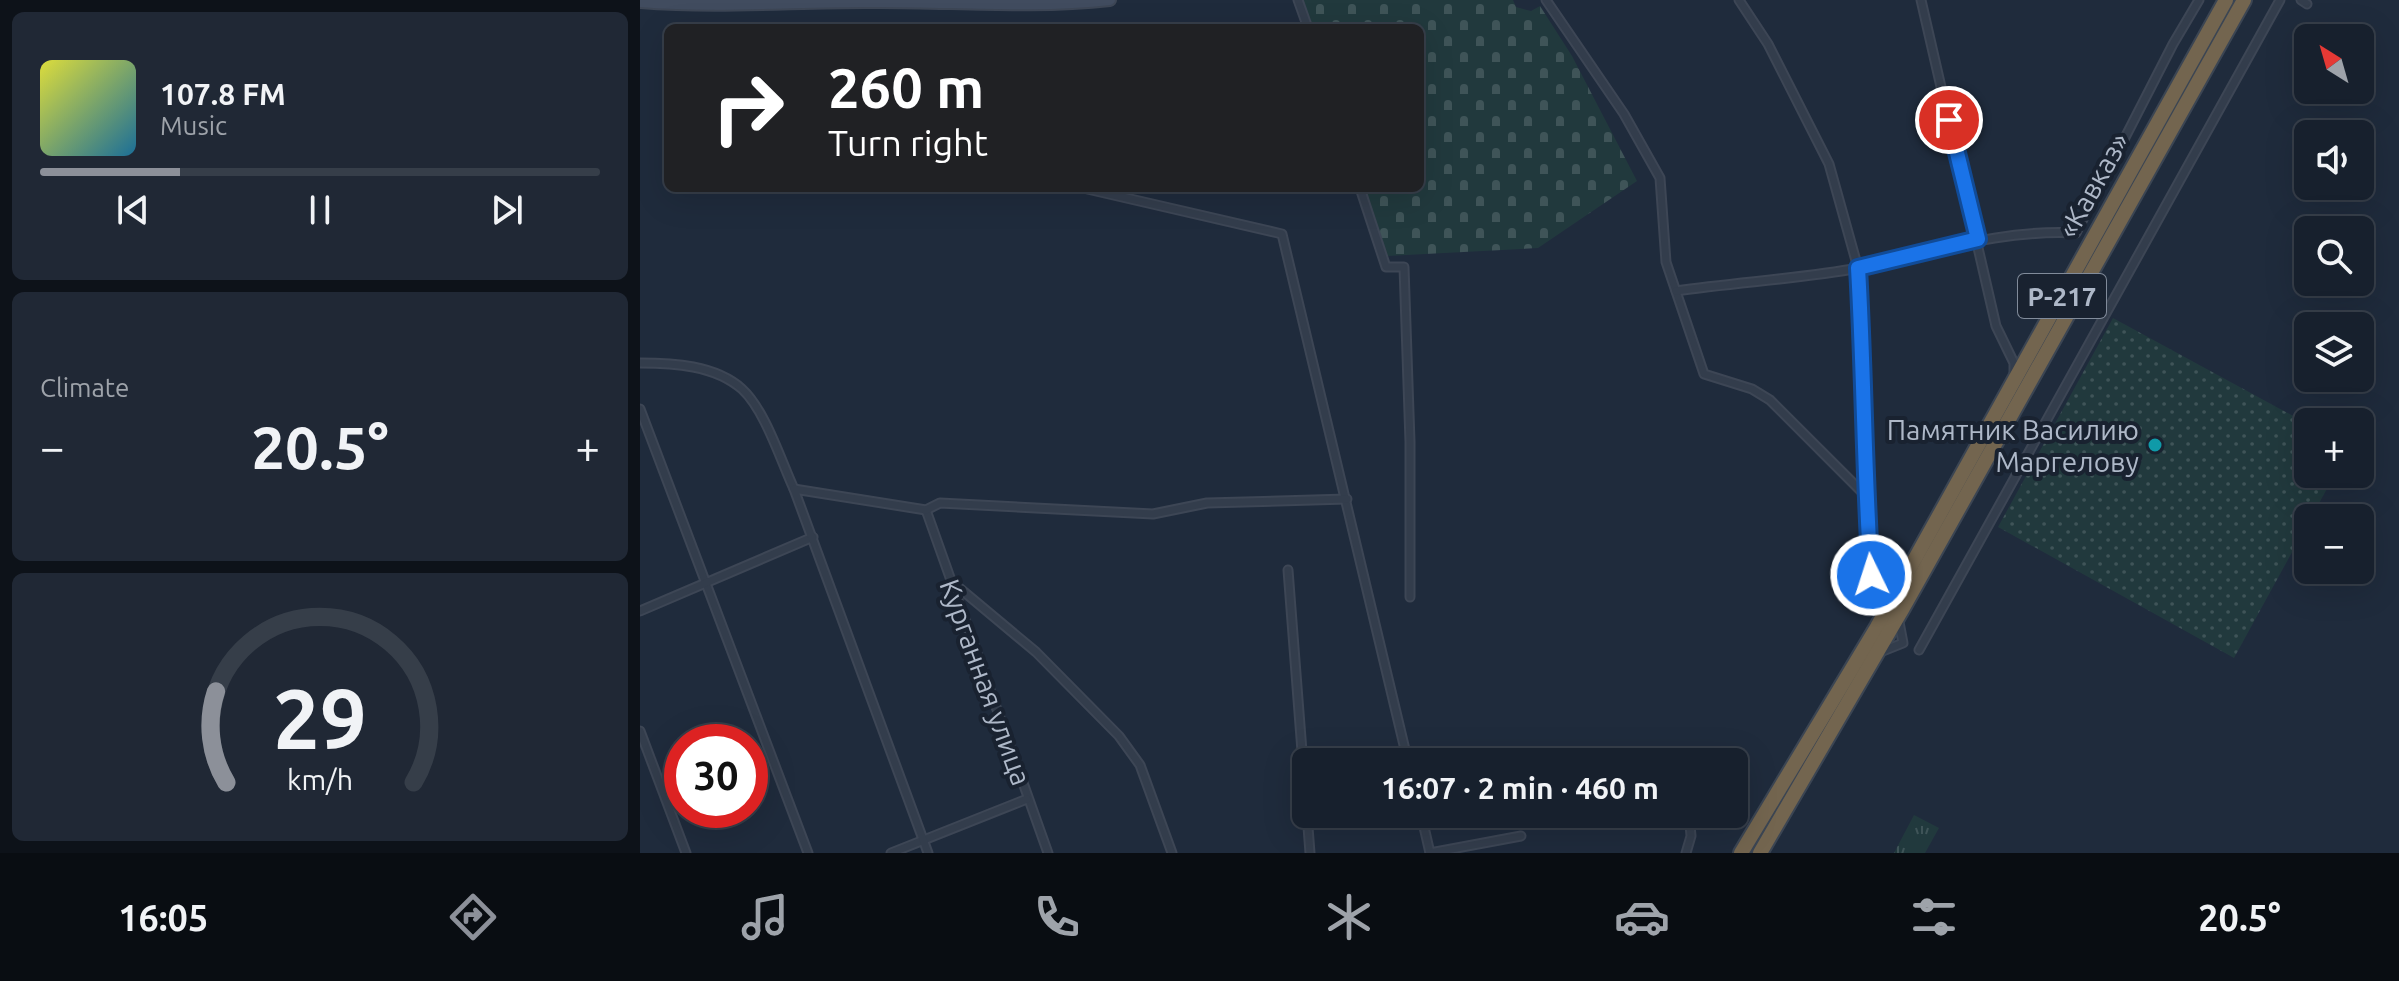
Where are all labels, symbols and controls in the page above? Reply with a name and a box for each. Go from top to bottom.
north arrow [2294,24,2374,104]
map controls [2294,24,2374,584]
icon: right [696,56,800,160]
text: 260 m [828,56,984,119]
text: 107.8 FM [160,77,286,111]
pin [1915,86,1983,154]
icon: arrive [1927,98,1971,142]
text: Music [160,111,227,140]
button: sound [2294,120,2374,200]
text: Turn right [828,122,988,163]
street label: «Кавказ» [2051,127,2135,243]
icon: previous [111,188,155,232]
icon: pause [298,188,342,232]
icon: next [485,188,529,232]
button: search [2294,216,2374,296]
road number: Р-217 [2018,274,2106,318]
button: layers [2294,312,2374,392]
text: Climate [40,373,129,402]
button: + [2294,408,2374,488]
text: 20.5° [251,413,389,480]
place label: Памятник Василию Маргелову [1887,414,2139,477]
text: − [40,422,65,471]
text: + [575,422,600,471]
marker: Памятник Василию Маргелову [2146,436,2164,454]
button: − [2294,504,2374,584]
position arrow [1829,533,1913,617]
street label: Курганная улица [934,575,1038,789]
text: 29 [273,670,367,764]
speed limit sign: 30 [664,724,768,828]
text: km/h [287,763,353,795]
text: 16:07 · 2 min · 460 m [1381,771,1659,805]
icon: directions [445,889,501,945]
icon: music [737,889,793,945]
icon: phone [1029,889,1085,945]
icon: climate [1321,889,1377,945]
icon: car [1614,889,1670,945]
icon: filters [1906,889,1962,945]
text: 16:05 [118,897,208,938]
text: 20.5° [2198,897,2281,938]

